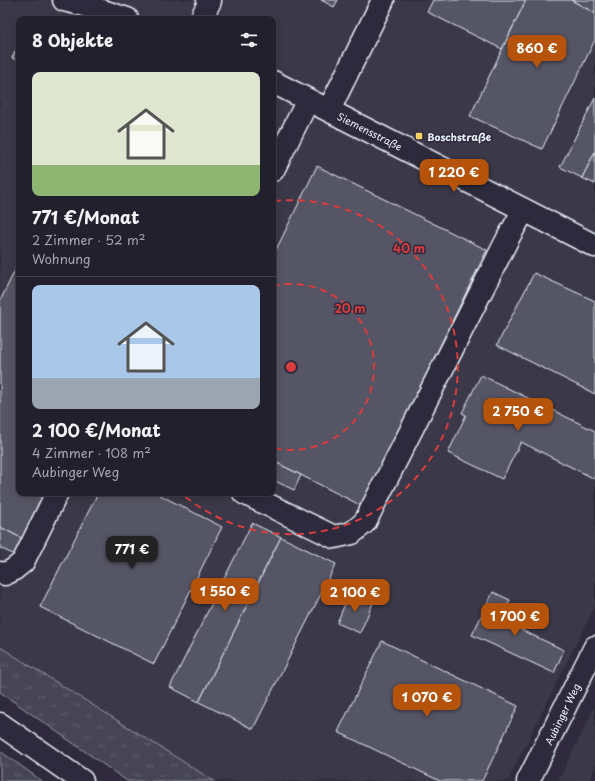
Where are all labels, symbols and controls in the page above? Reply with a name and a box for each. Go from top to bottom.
text: 8 Objekte [32,27,113,53]
icon: filters [238,29,260,51]
pin: 860 € [509,35,565,69]
text: 860 € [516,38,558,57]
icon: home [110,98,182,170]
street label: Siemensstraße [335,108,405,154]
place label: Boschstraße [427,129,492,144]
marker: Boschstraße [414,131,424,141]
pin: 1 220 € [417,159,491,193]
text: 1 220 € [429,162,479,181]
text: 771 €/Monat [32,204,139,230]
text: 2 Zimmer · 52 m² [32,230,145,249]
text: 40 m [393,239,425,257]
text: Wohnung [32,249,91,268]
text: 20 m [334,299,366,317]
icon: home [110,311,182,383]
centre of rings [284,360,298,374]
pin: 2 750 € [481,398,555,432]
text: 2 750 € [492,401,544,420]
text: 2 100 €/Monat [32,417,161,443]
text: 4 Zimmer · 108 m² [32,443,151,462]
text: Aubinger Weg [32,462,119,481]
pin: 771 € [104,536,160,570]
text: 771 € [115,539,149,558]
pin: 1 550 € [188,578,262,612]
pin: 2 100 € [318,579,392,613]
text: 1 550 € [200,581,250,600]
text: 2 100 € [330,582,380,601]
pin: 1 700 € [478,603,552,637]
text: 1 700 € [490,606,540,625]
street label: Aubinger Weg [541,680,584,747]
pin: 1 070 € [390,684,464,718]
text: 1 070 € [402,687,452,706]

